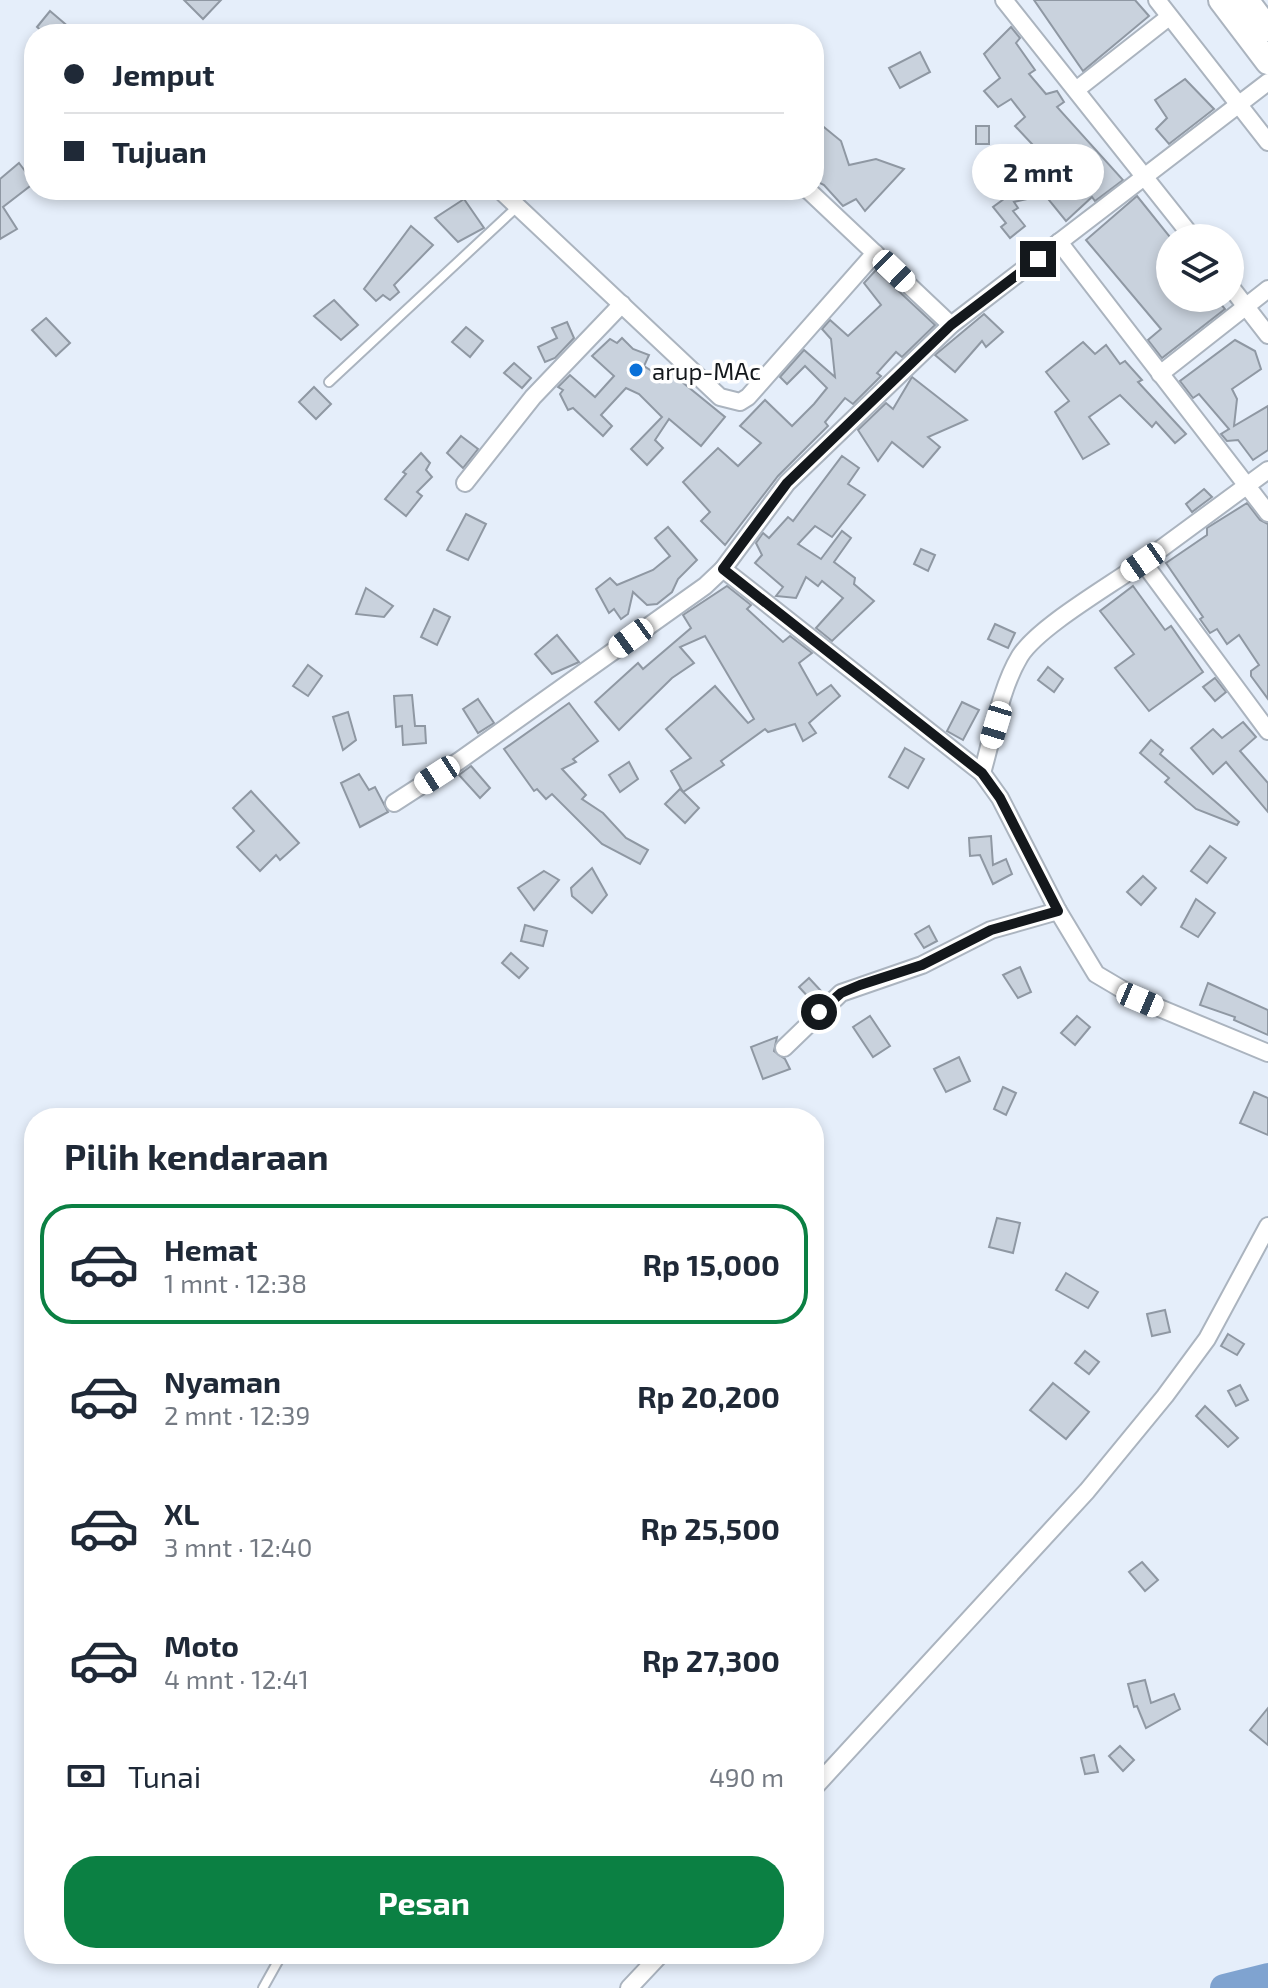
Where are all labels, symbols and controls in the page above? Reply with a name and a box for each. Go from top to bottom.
text: Jemput [112,56,215,92]
text: Tujuan [112,133,207,169]
callout: 2 mnt [972,143,1104,199]
text: 2 mnt [1003,156,1073,187]
map controls [1156,224,1244,312]
button: layers [1156,224,1244,312]
route end [1020,241,1056,277]
car [868,246,920,296]
place label: arup-MAc [652,356,761,385]
marker: arup-MAc [627,361,645,379]
car [1116,538,1170,586]
car [605,614,657,662]
car [978,699,1014,751]
car [410,752,464,798]
car [1113,980,1167,1020]
route start [801,994,837,1030]
text: Pilih kendaraan [64,1134,329,1177]
icon: car [68,1228,140,1300]
text: Hemat [164,1231,257,1267]
text: Rp 15,000 [643,1246,780,1282]
text: 1 mnt · 12:38 [164,1267,307,1298]
icon: car [68,1360,140,1432]
text: Nyaman [164,1363,281,1399]
text: Rp 20,200 [637,1378,780,1414]
text: 2 mnt · 12:39 [164,1399,310,1430]
icon: car [68,1492,140,1564]
text: XL [164,1495,199,1531]
text: Rp 25,500 [640,1510,780,1546]
text: 3 mnt · 12:40 [164,1531,313,1562]
icon: car [68,1624,140,1696]
text: Moto [164,1627,239,1663]
text: Rp 27,300 [642,1642,780,1678]
text: 4 mnt · 12:41 [164,1663,309,1694]
icon: cash [64,1754,108,1798]
text: Tunai [128,1758,201,1794]
text: 490 m [709,1761,784,1792]
button: Pesan [64,1856,784,1948]

